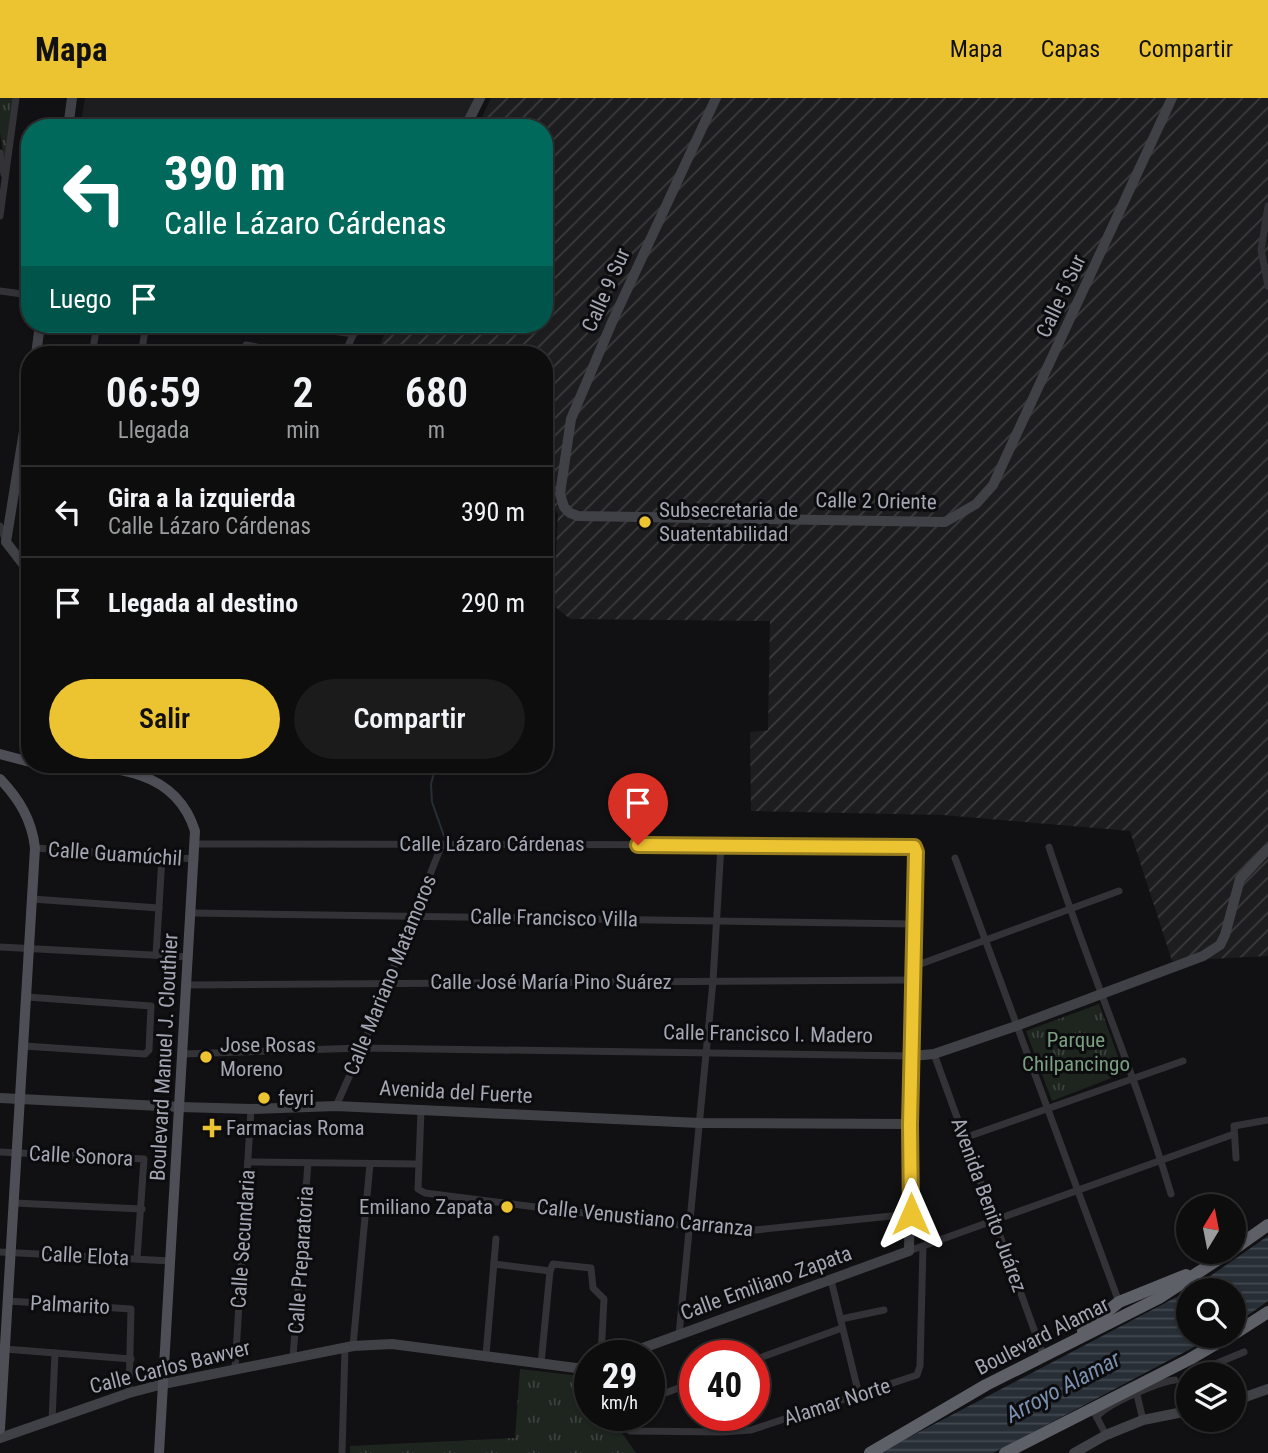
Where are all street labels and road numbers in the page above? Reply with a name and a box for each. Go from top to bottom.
street label: Calle 9 Sur [577,245,635,335]
street label: Calle 5 Sur [1031,251,1091,341]
street label: Calle 2 Oriente [815,488,937,514]
street label: Calle Lázaro Cárdenas [399,832,585,856]
street label: Calle Guamúchil [47,837,183,871]
street label: Calle Mariano Matamoros [339,871,441,1079]
street label: Calle Francisco Villa [470,905,638,931]
street label: Boulevard Manuel J. Clouthier [146,932,182,1182]
street label: Calle José María Pino Suárez [430,970,672,994]
street label: Calle Francisco I. Madero [663,1020,873,1048]
street label: Avenida del Fuerte [379,1076,533,1108]
street label: Avenida Benito Juárez [946,1115,1032,1295]
street label: Calle Sonora [28,1141,134,1171]
street label: Calle Secundaria [226,1169,260,1309]
street label: Calle Preparatoria [284,1185,318,1335]
street label: Calle Venustiano Carranza [535,1195,755,1241]
street label: Calle Emiliano Zapata [677,1241,855,1325]
street label: Calle Elota [40,1242,130,1270]
street label: Palmarito [29,1291,111,1319]
street label: Boulevard Alamar [971,1292,1113,1380]
street label: Calle Carlos Bawver [87,1335,253,1399]
street label: Alamar Norte [781,1373,893,1431]

